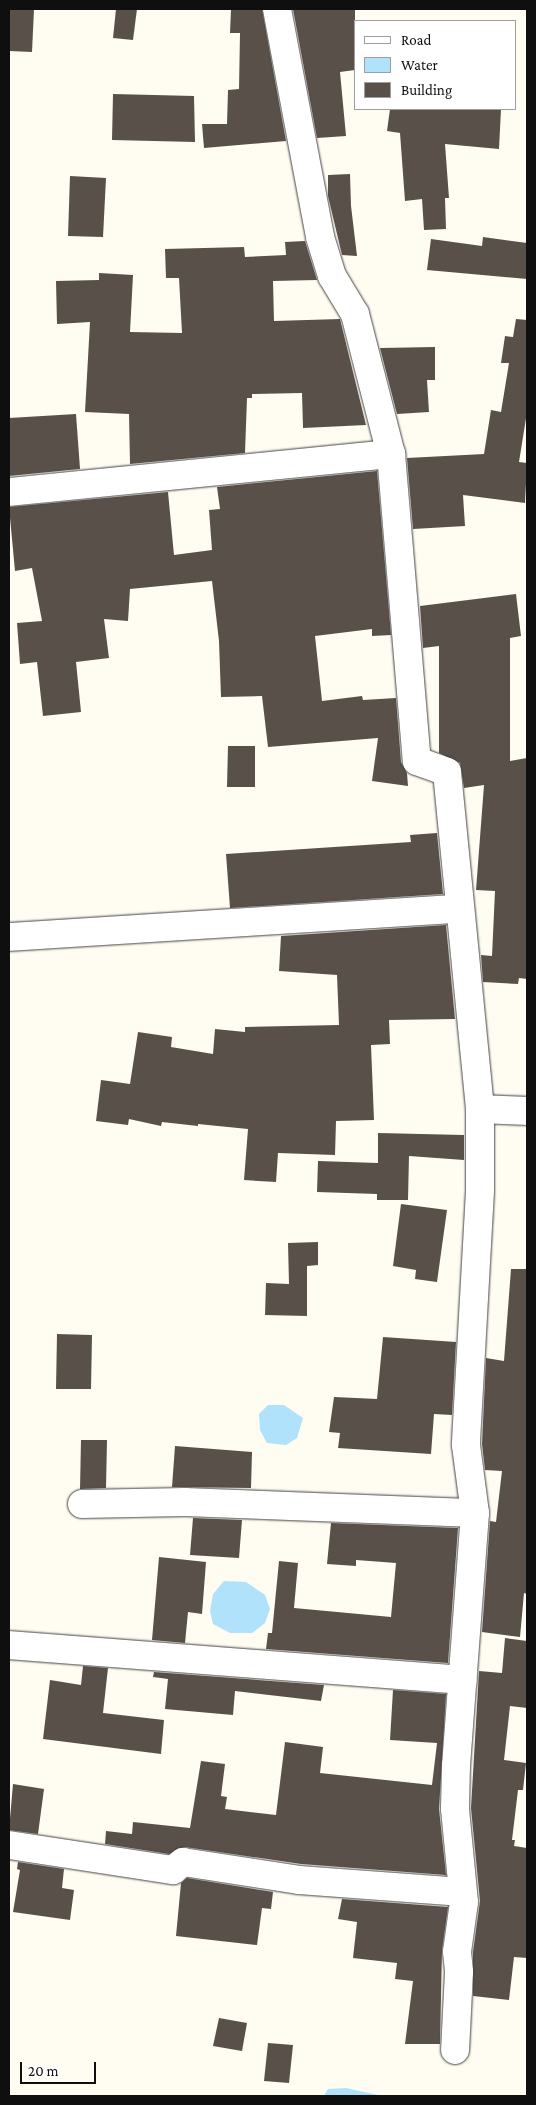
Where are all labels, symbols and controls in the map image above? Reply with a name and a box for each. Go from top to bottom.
legend [354,20,516,110]
text: Road [401,32,431,48]
text: Water [401,57,438,73]
text: Building [401,82,452,98]
scale bar [22,2052,99,2084]
text: 20 m [28,2063,59,2079]

